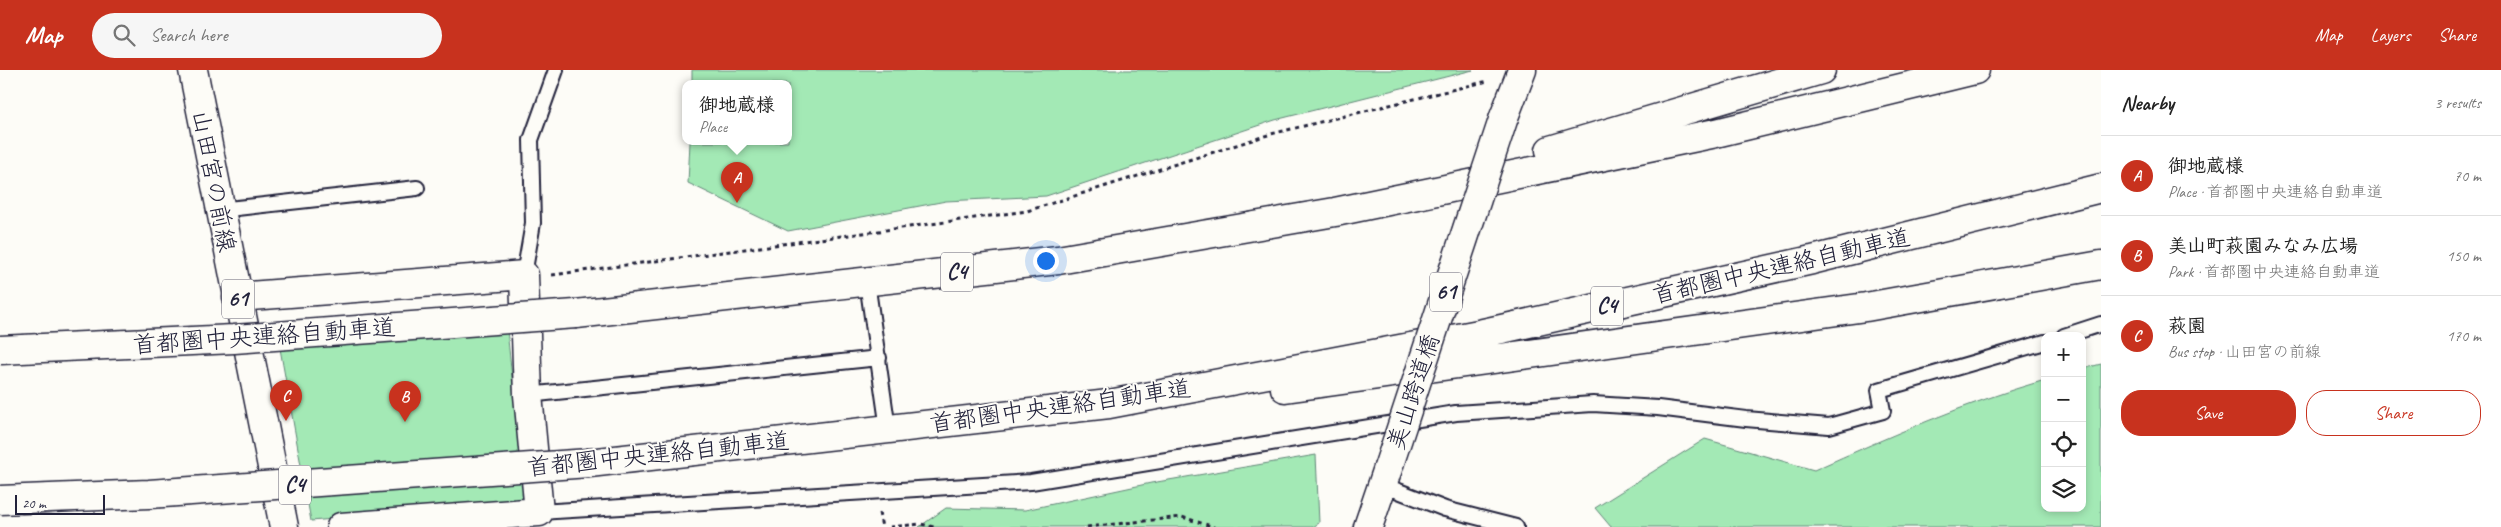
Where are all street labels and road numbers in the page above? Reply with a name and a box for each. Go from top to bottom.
street label: 山田宮の前線 [186,107,242,255]
street label: 首都圏中央連絡自動車道 [1649,222,1913,310]
road number: C4 [941,252,973,292]
road number: 61 [1430,272,1462,312]
road number: 61 [222,280,254,318]
road number: C4 [1591,287,1623,326]
street label: 首都圏中央連絡自動車道 [131,312,397,360]
street label: 美山跨道橋 [1380,330,1446,454]
street label: 首都圏中央連絡自動車道 [927,373,1193,439]
street label: 首都圏中央連絡自動車道 [525,425,791,483]
road number: C4 [279,466,311,504]

